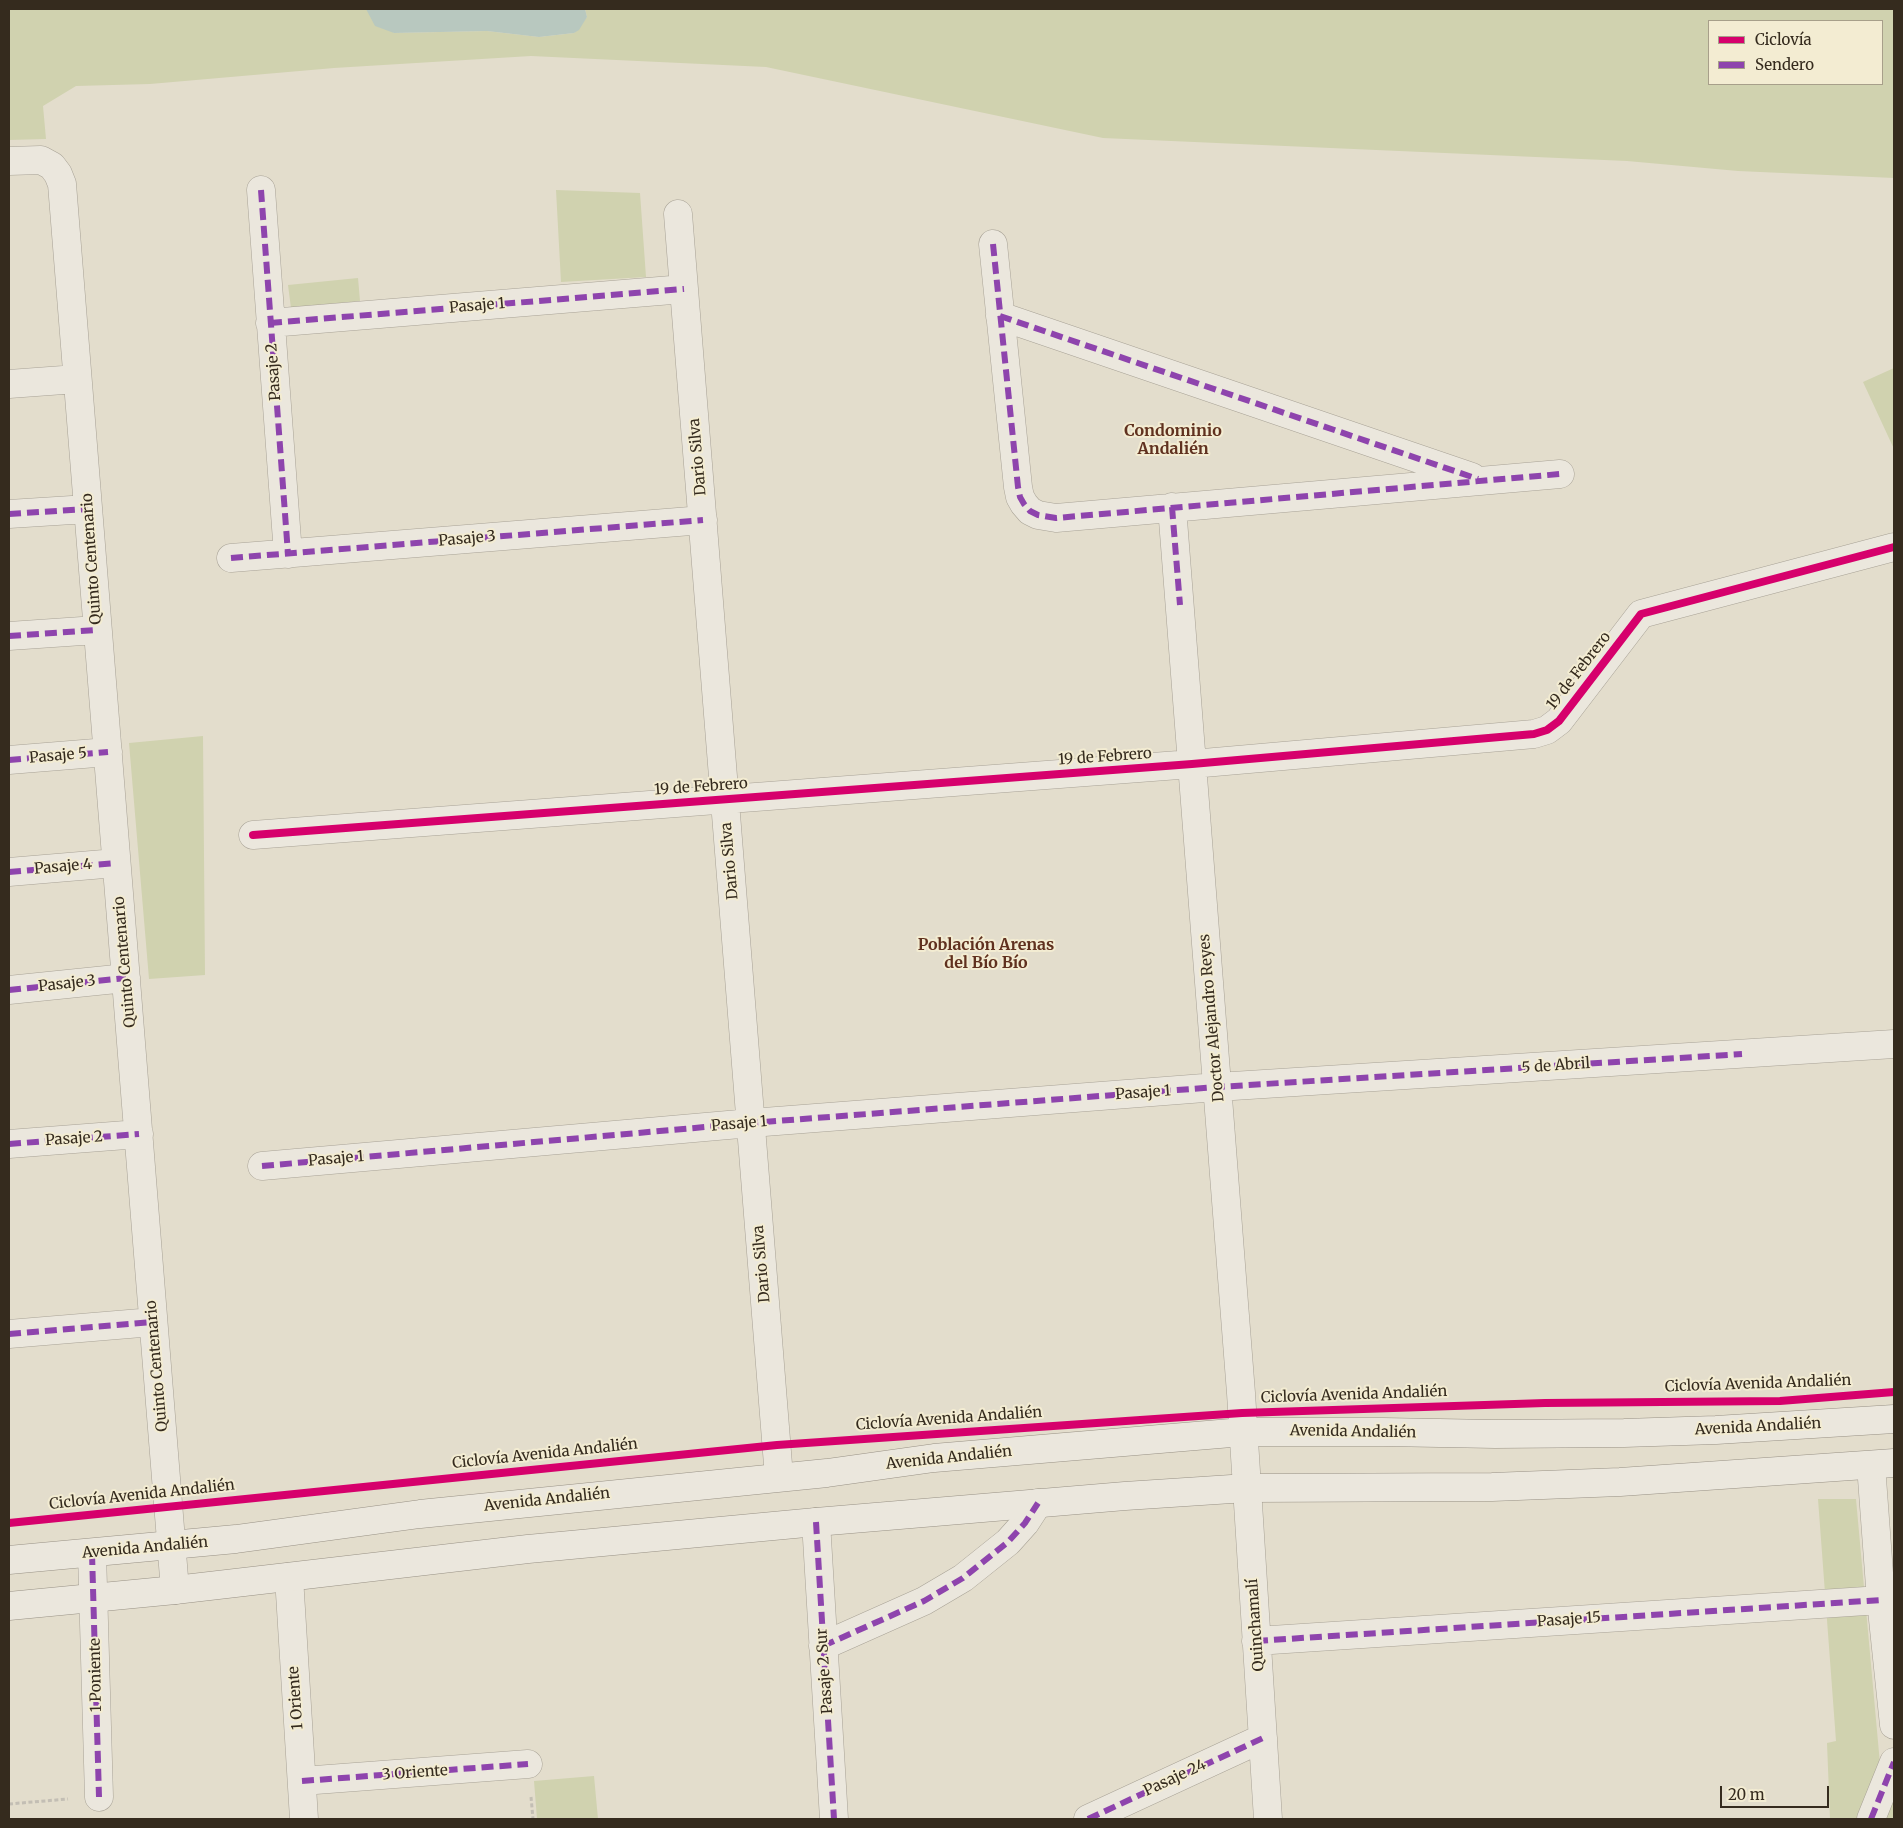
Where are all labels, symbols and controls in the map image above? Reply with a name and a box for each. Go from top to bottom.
legend [1708,20,1883,85]
text: Ciclovía [1755,30,1812,49]
text: Sendero [1755,55,1814,74]
street label: Pasaje 1 [448,295,506,317]
street label: Pasaje 2 [263,342,285,402]
street label: Dario Silva [686,418,710,496]
district label: Condominio Andalién [1124,421,1222,459]
street label: Quinto Centenario [78,493,106,625]
street label: Pasaje 3 [438,528,496,550]
street label: 19 de Febrero [1543,628,1615,714]
street label: Pasaje 5 [28,745,88,767]
street label: 19 de Febrero [1058,745,1152,769]
street label: 19 de Febrero [654,775,748,799]
street label: Dario Silva [718,822,742,900]
street label: Pasaje 4 [33,855,93,879]
street label: Quinto Centenario [110,896,140,1028]
street label: Doctor Alejandro Reyes [1196,933,1228,1103]
district label: Población Arenas del Bío Bío [918,935,1054,973]
street label: Pasaje 3 [37,972,97,996]
street label: 5 de Abril [1521,1055,1591,1077]
street label: Pasaje 1 [1115,1082,1171,1104]
street label: Pasaje 1 [710,1113,768,1135]
street label: Pasaje 2 [44,1128,104,1150]
street label: Pasaje 1 [307,1148,365,1170]
street label: Dario Silva [750,1225,774,1303]
street label: Quinto Centenario [142,1300,172,1432]
street label: Ciclovía Avenida Andalién [1664,1372,1852,1396]
street label: Ciclovía Avenida Andalién [1260,1383,1448,1407]
street label: Ciclovía Avenida Andalién [855,1404,1043,1434]
street label: Avenida Andalién [1694,1415,1822,1439]
street label: Avenida Andalién [1290,1422,1416,1442]
street label: Ciclovía Avenida Andalién [451,1435,639,1473]
street label: Avenida Andalién [885,1442,1013,1474]
street label: Ciclovía Avenida Andalién [48,1476,236,1514]
street label: Avenida Andalién [483,1484,611,1516]
street label: Avenida Andalién [81,1534,209,1562]
street label: Quinchamalí [1244,1578,1268,1672]
street label: Pasaje 15 [1536,1609,1602,1631]
street label: Pasaje 2 Sur [813,1627,837,1715]
street label: 1 Poniente [86,1638,106,1712]
street label: 1 Oriente [285,1666,307,1730]
street label: Pasaje 24 [1141,1756,1209,1800]
street label: 3 Oriente [382,1762,448,1784]
scale bar [1723,1776,1832,1808]
text: 20 m [1728,1785,1765,1804]

